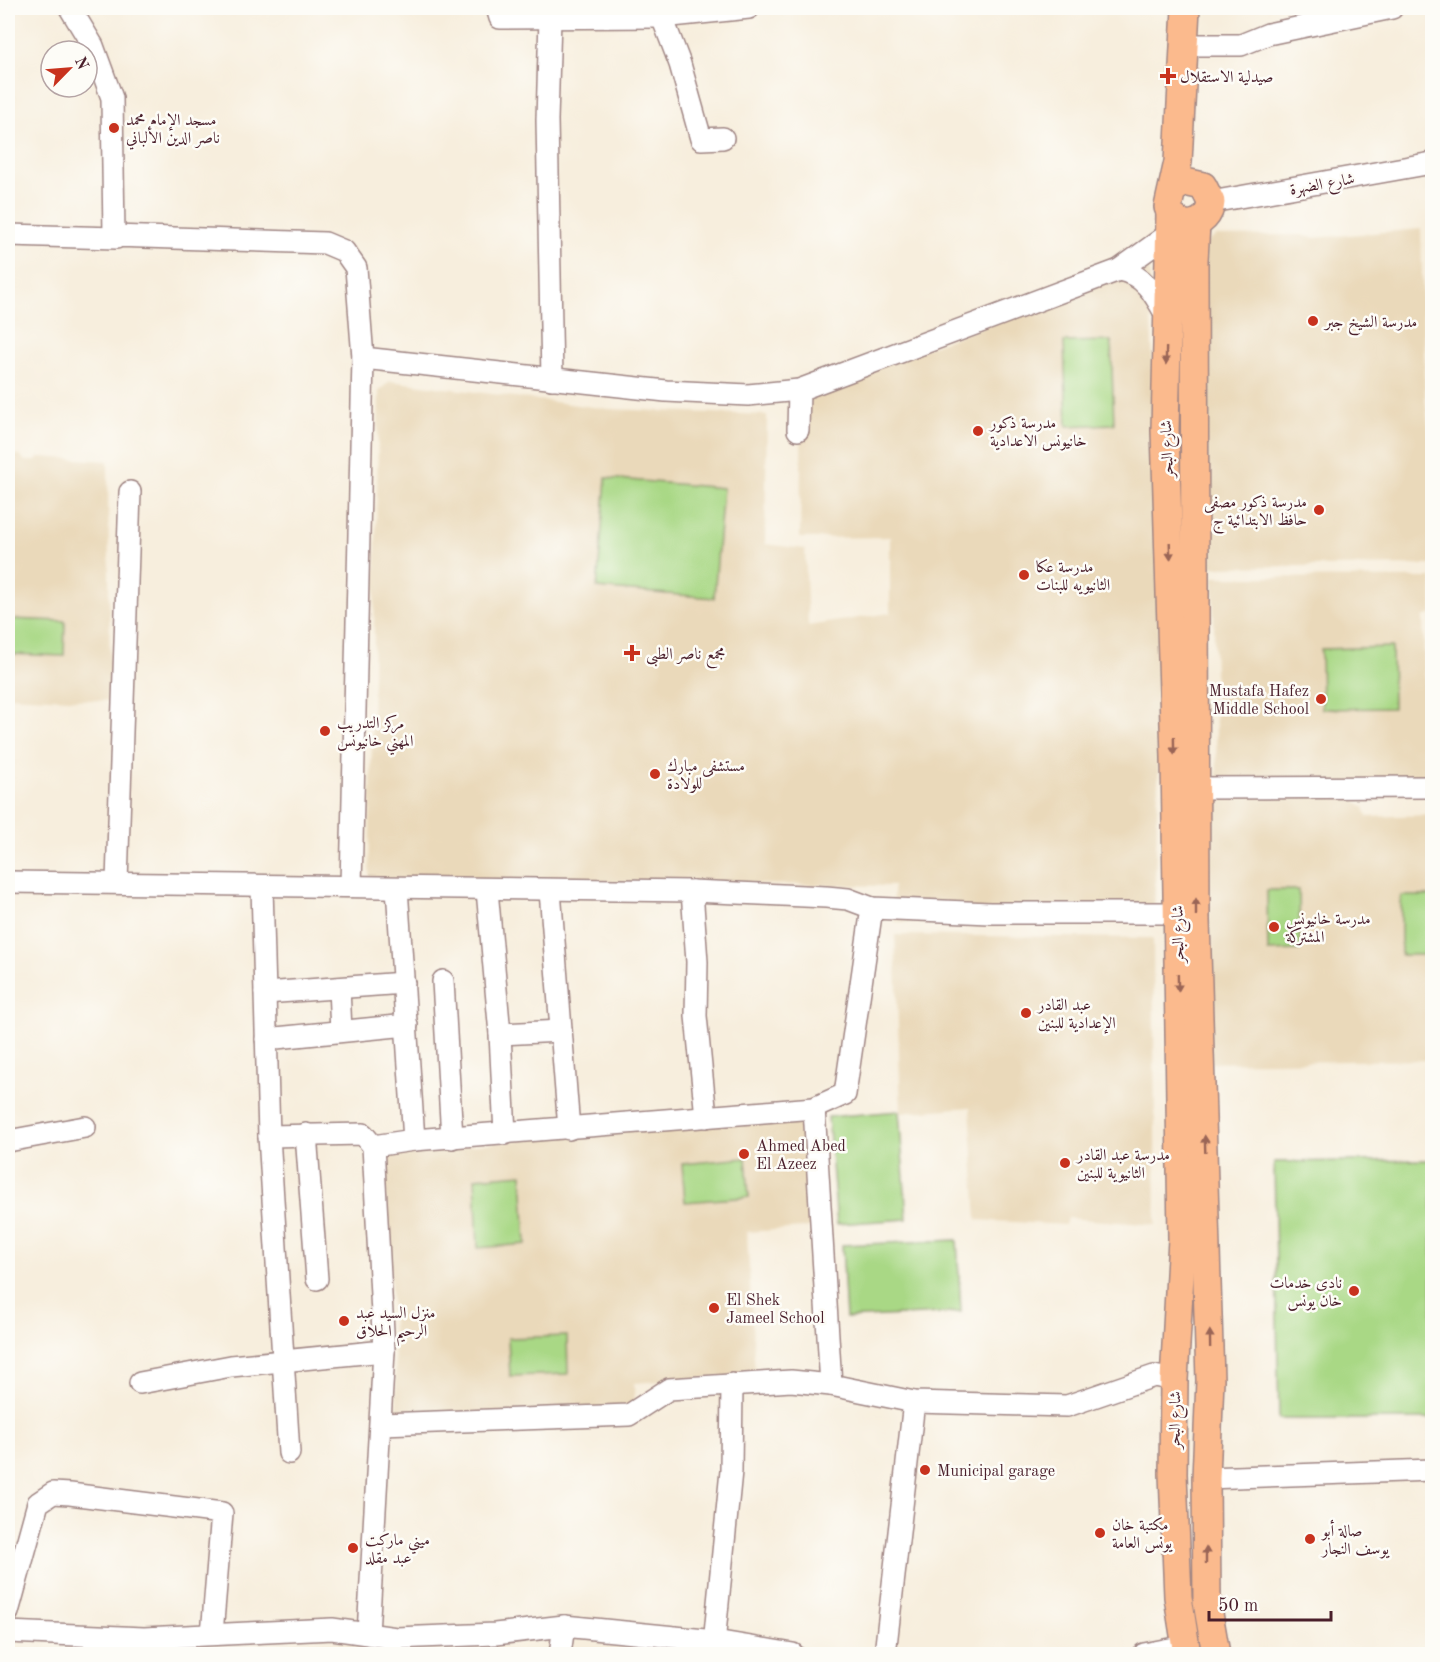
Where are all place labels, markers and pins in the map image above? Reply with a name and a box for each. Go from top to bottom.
marker: صيدلية الاستقلال [1161,69,1175,83]
place label: صيدلية الاستقلال [1180,70,1273,86]
place label: مسجد الإمام محمد ناصر الدين الألباني [126,113,220,150]
marker: مسجد الإمام محمد ناصر الدين الألباني [107,121,121,135]
marker: مدرسة الشيخ جبر [1306,314,1320,328]
place label: مدرسة الشيخ جبر [1323,315,1417,336]
place label: مدرسة ذكور خانيونس الاعدادية [988,415,1087,451]
marker: مدرسة ذكور خانيونس الاعدادية [971,424,985,438]
place label: مدرسة ذكور مصفى حافظ الابتدائية ج [1204,494,1307,534]
marker: مدرسة ذكور مصفى حافظ الابتدائية ج [1312,503,1326,517]
place label: مدرسة عكا الثانيويه للبنات [1036,558,1110,595]
marker: مدرسة عكا الثانيويه للبنات [1017,568,1031,582]
marker: مجمع ناصر الطبى [623,644,641,662]
place label: مجمع ناصر الطبى [646,647,725,669]
place label: Mustafa Hafez Middle School [1209,684,1309,718]
marker: Mustafa Hafez Middle School [1314,692,1328,706]
place label: مركز التدريب المهني خانيونس [337,714,413,756]
marker: مركز التدريب المهني خانيونس [318,724,332,738]
place label: مستشفى مبارك للولادة [667,758,745,793]
marker: مستشفى مبارك للولادة [648,767,662,781]
place label: مدرسة خانيونس المشتركة [1285,912,1371,946]
marker: مدرسة خانيونس المشتركة [1267,920,1281,934]
place label: عبد القادر الإعدادية للبنين [1036,998,1116,1034]
marker: عبد القادر الإعدادية للبنين [1019,1006,1033,1020]
place label: Ahmed Abed El Azeez [756,1139,846,1173]
marker: Ahmed Abed El Azeez [737,1147,751,1161]
place label: مدرسة عبد القادر الثانيوية للبنين [1075,1148,1170,1183]
marker: مدرسة عبد القادر الثانيوية للبنين [1058,1156,1072,1170]
place label: نادى خدمات خان يونس [1269,1276,1342,1311]
marker: نادى خدمات خان يونس [1347,1284,1361,1298]
place label: El Shek Jameel School [726,1293,825,1327]
marker: El Shek Jameel School [707,1301,721,1315]
place label: منزل السيد عبد الرحيم الحلاق [356,1306,436,1347]
marker: منزل السيد عبد الرحيم الحلاق [337,1314,351,1328]
marker: Municipal garage [918,1463,932,1477]
place label: Municipal garage [937,1464,1055,1480]
place label: مكتبة خان يونس العامة [1112,1516,1173,1553]
place label: صالة أبو يوسف النجار [1320,1519,1390,1559]
marker: مكتبة خان يونس العامة [1093,1526,1107,1540]
place label: ميني ماركت عبد مقلد [365,1532,430,1567]
marker: صالة أبو يوسف النجار [1303,1532,1317,1546]
marker: ميني ماركت عبد مقلد [346,1541,360,1555]

